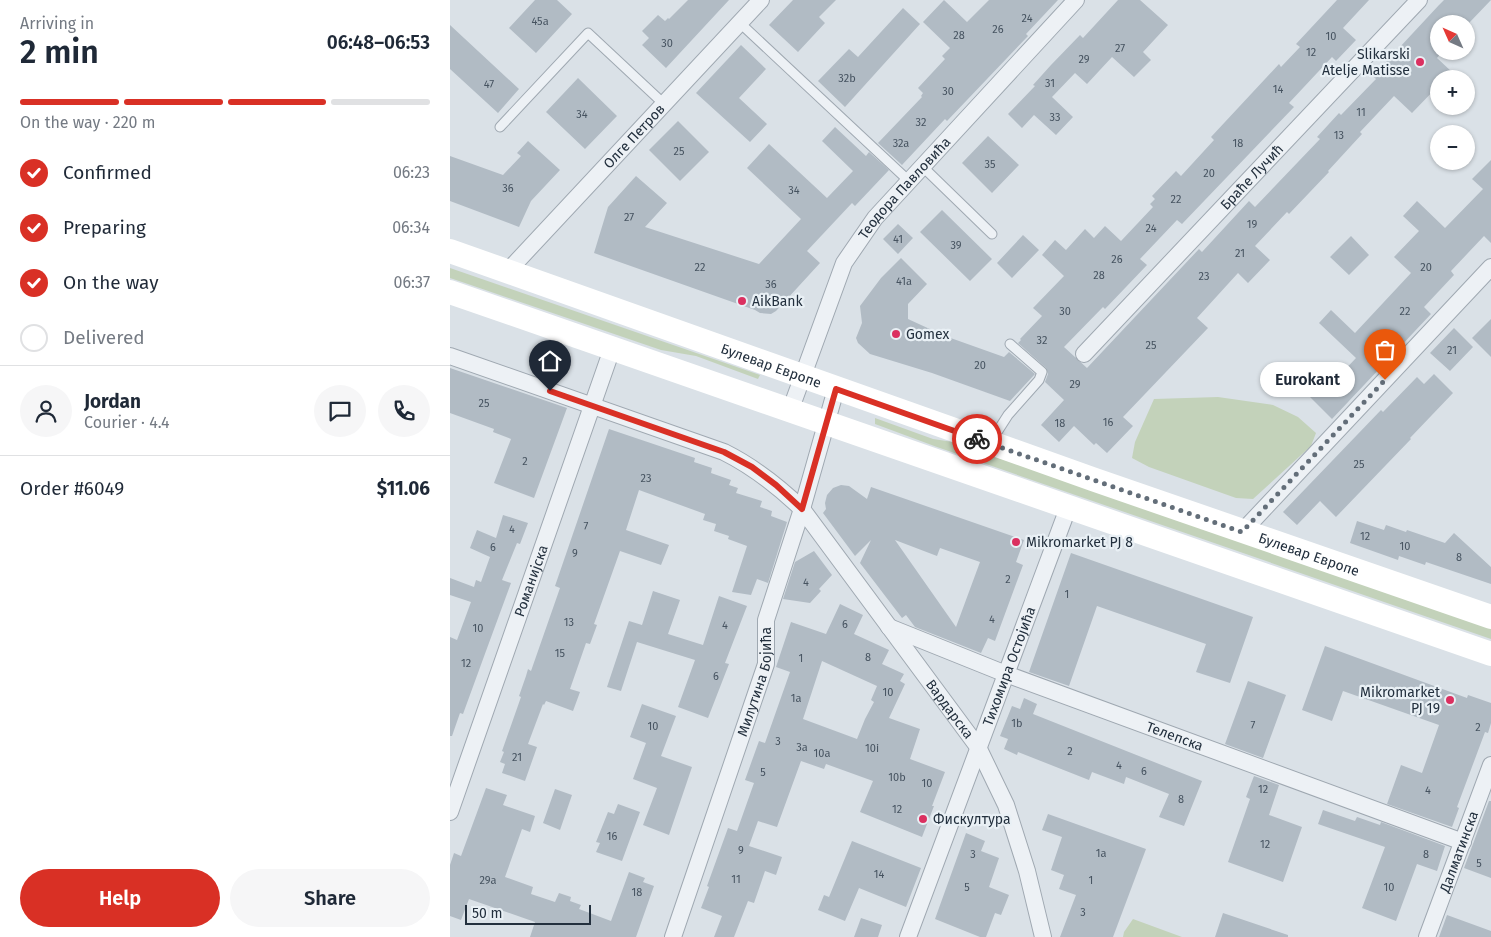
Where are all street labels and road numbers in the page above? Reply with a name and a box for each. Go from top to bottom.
street label: Олге Петров [600,100,668,172]
street label: Теодора Павловића [855,133,954,242]
street label: Браће Лучић [1217,140,1287,213]
street label: Булевар Европе [718,340,824,391]
street label: Булевар Европе [1256,529,1362,580]
street label: Романијска [511,543,551,619]
street label: Тихомира Остојића [979,604,1039,728]
street label: Милутина Бојића [733,627,775,739]
street label: Вардарска [922,676,977,742]
street label: Телепска [1144,718,1206,754]
street label: Далматинска [1436,809,1482,896]

